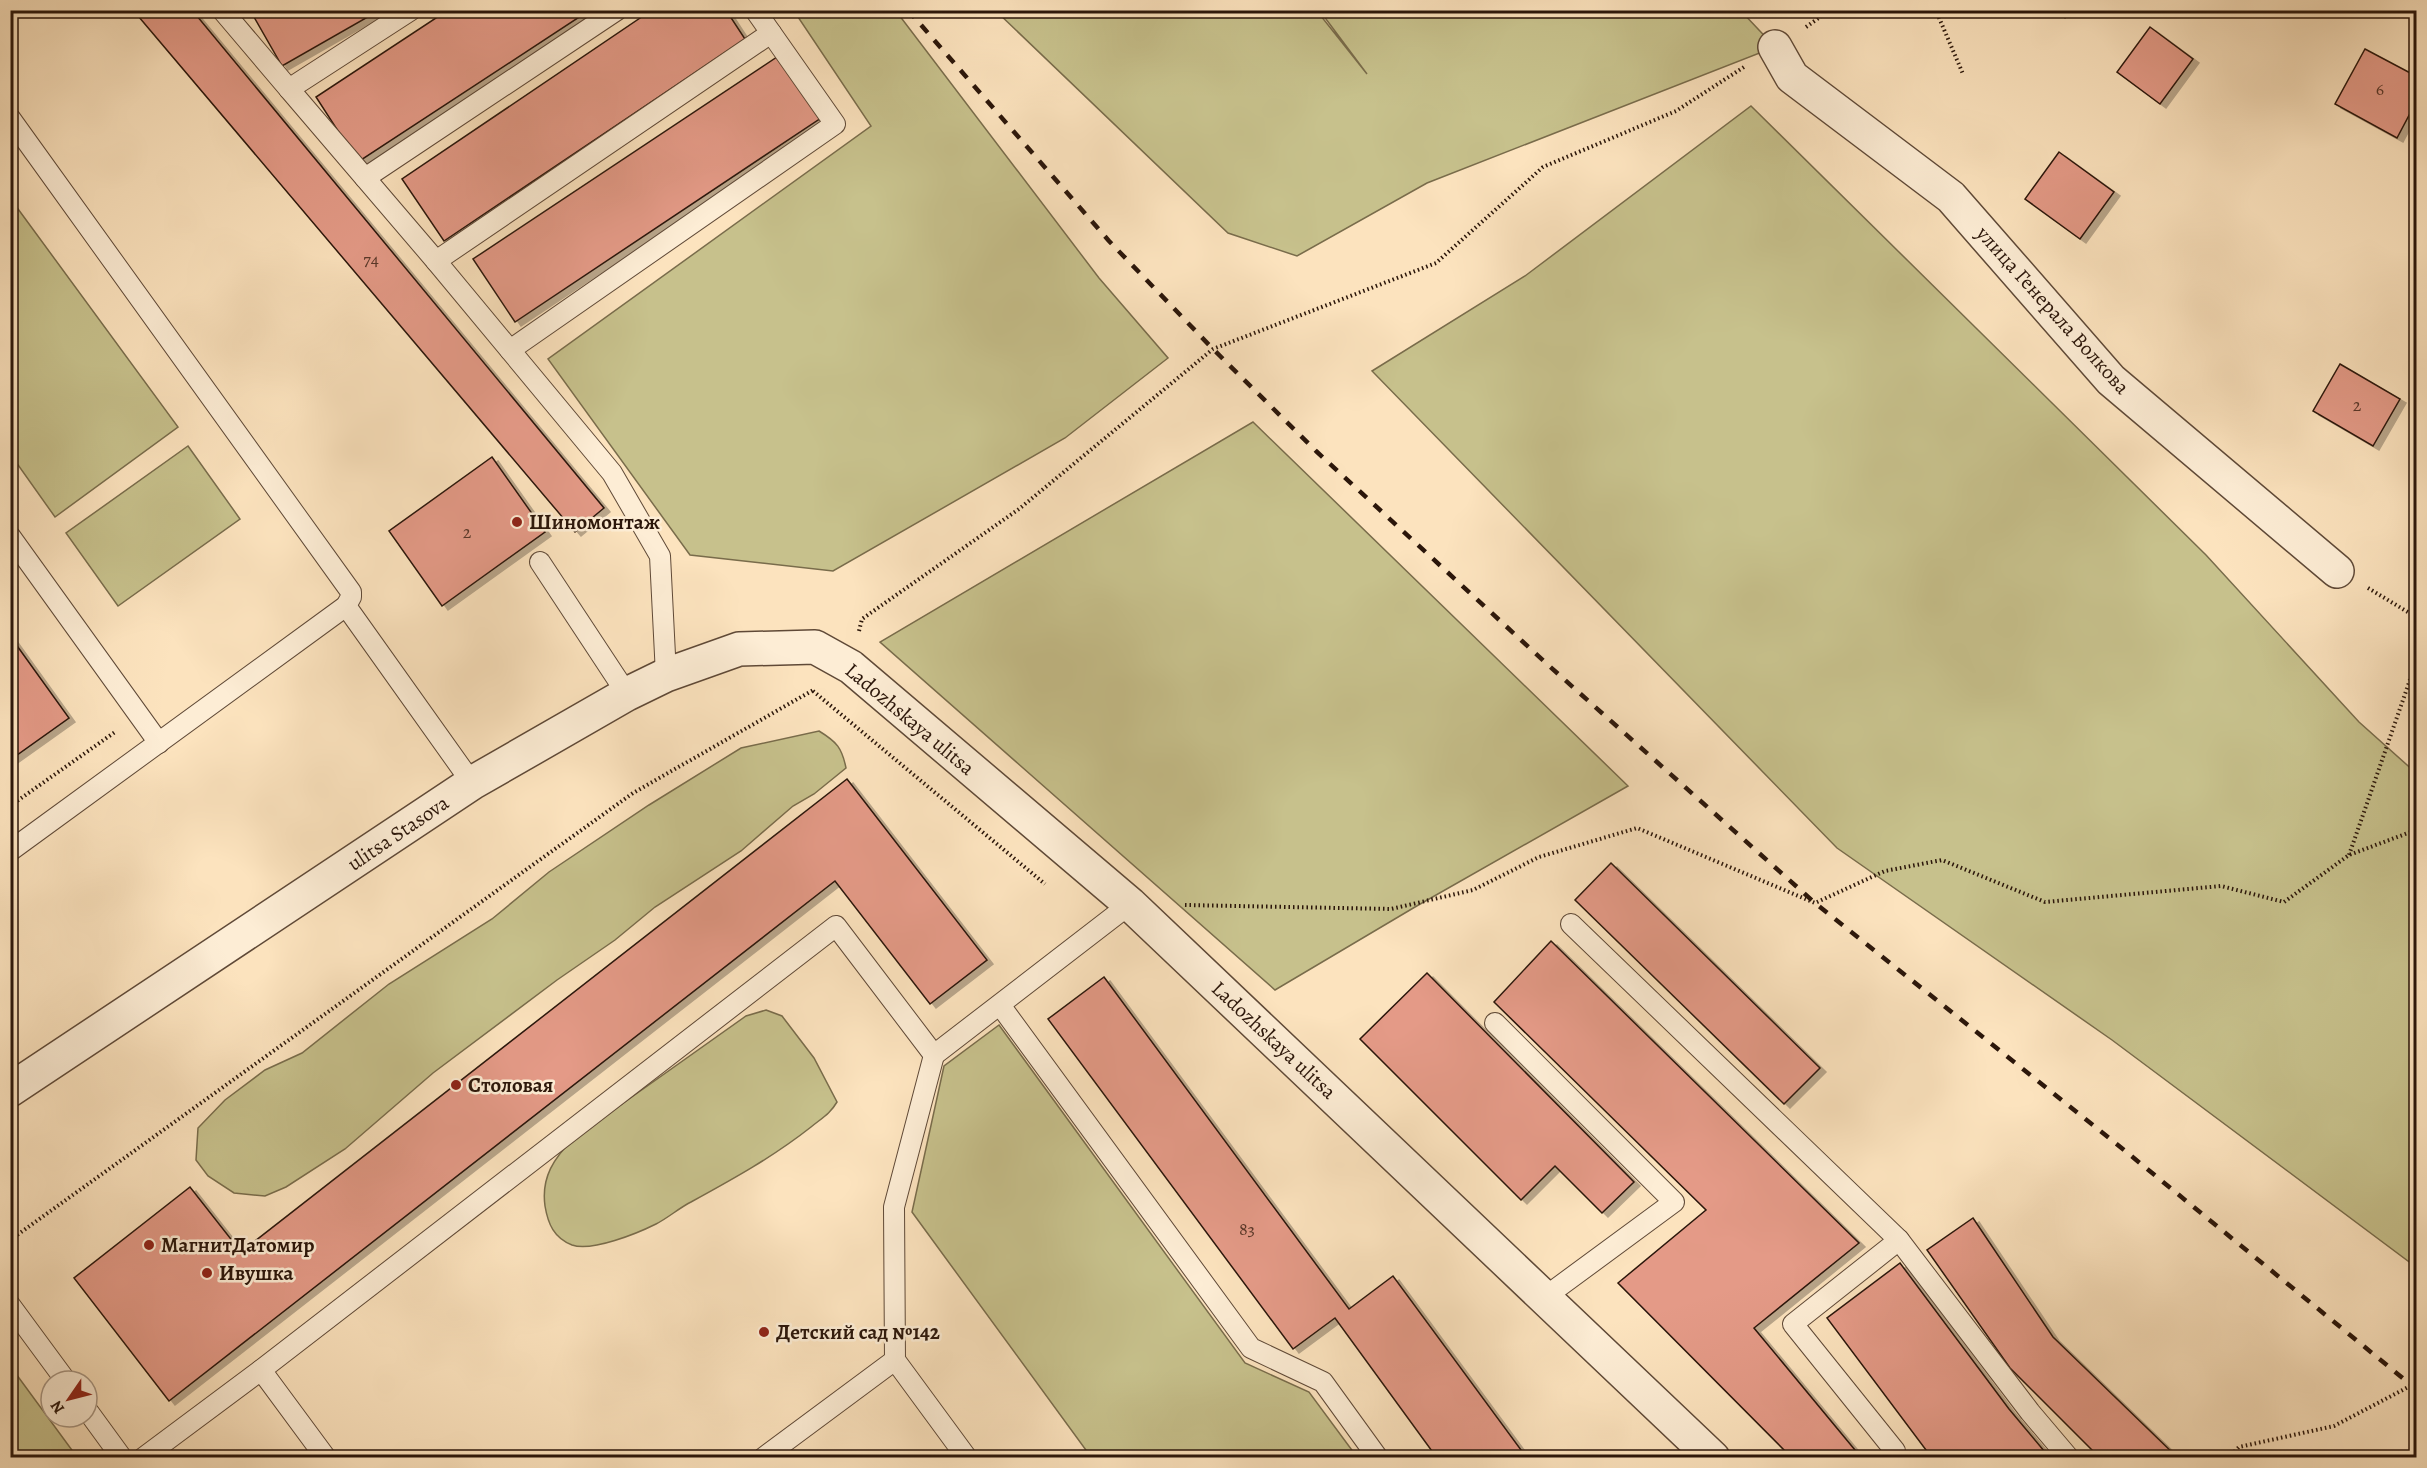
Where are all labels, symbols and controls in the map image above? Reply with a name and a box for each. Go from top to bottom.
house number: 6 [2376,77,2384,101]
street label: улица Генерала Волкова [1969,219,2136,400]
house number: 74 [363,247,379,271]
house number: 2 [2353,393,2362,417]
place label: Шиномонтаж [529,508,660,536]
marker: Шиномонтаж [510,515,524,529]
house number: 2 [463,520,472,544]
street label: Ladozhskaya ulitsa [839,656,981,782]
street label: ulitsa Stasova [342,789,454,877]
street label: Ladozhskaya ulitsa [1205,975,1343,1105]
place label: Столовая [468,1071,553,1099]
marker: Столовая [449,1078,463,1092]
house number: 83 [1239,1217,1255,1241]
place label: МагнитДатомир [161,1231,314,1259]
marker: МагнитДатомир [142,1238,156,1252]
place label: Ивушка [219,1259,294,1287]
marker: Ивушка [200,1266,214,1280]
place label: Детский сад №142 [776,1318,940,1346]
marker: Детский сад №142 [757,1325,771,1339]
north arrow [39,1369,99,1429]
text: N [45,1396,70,1418]

